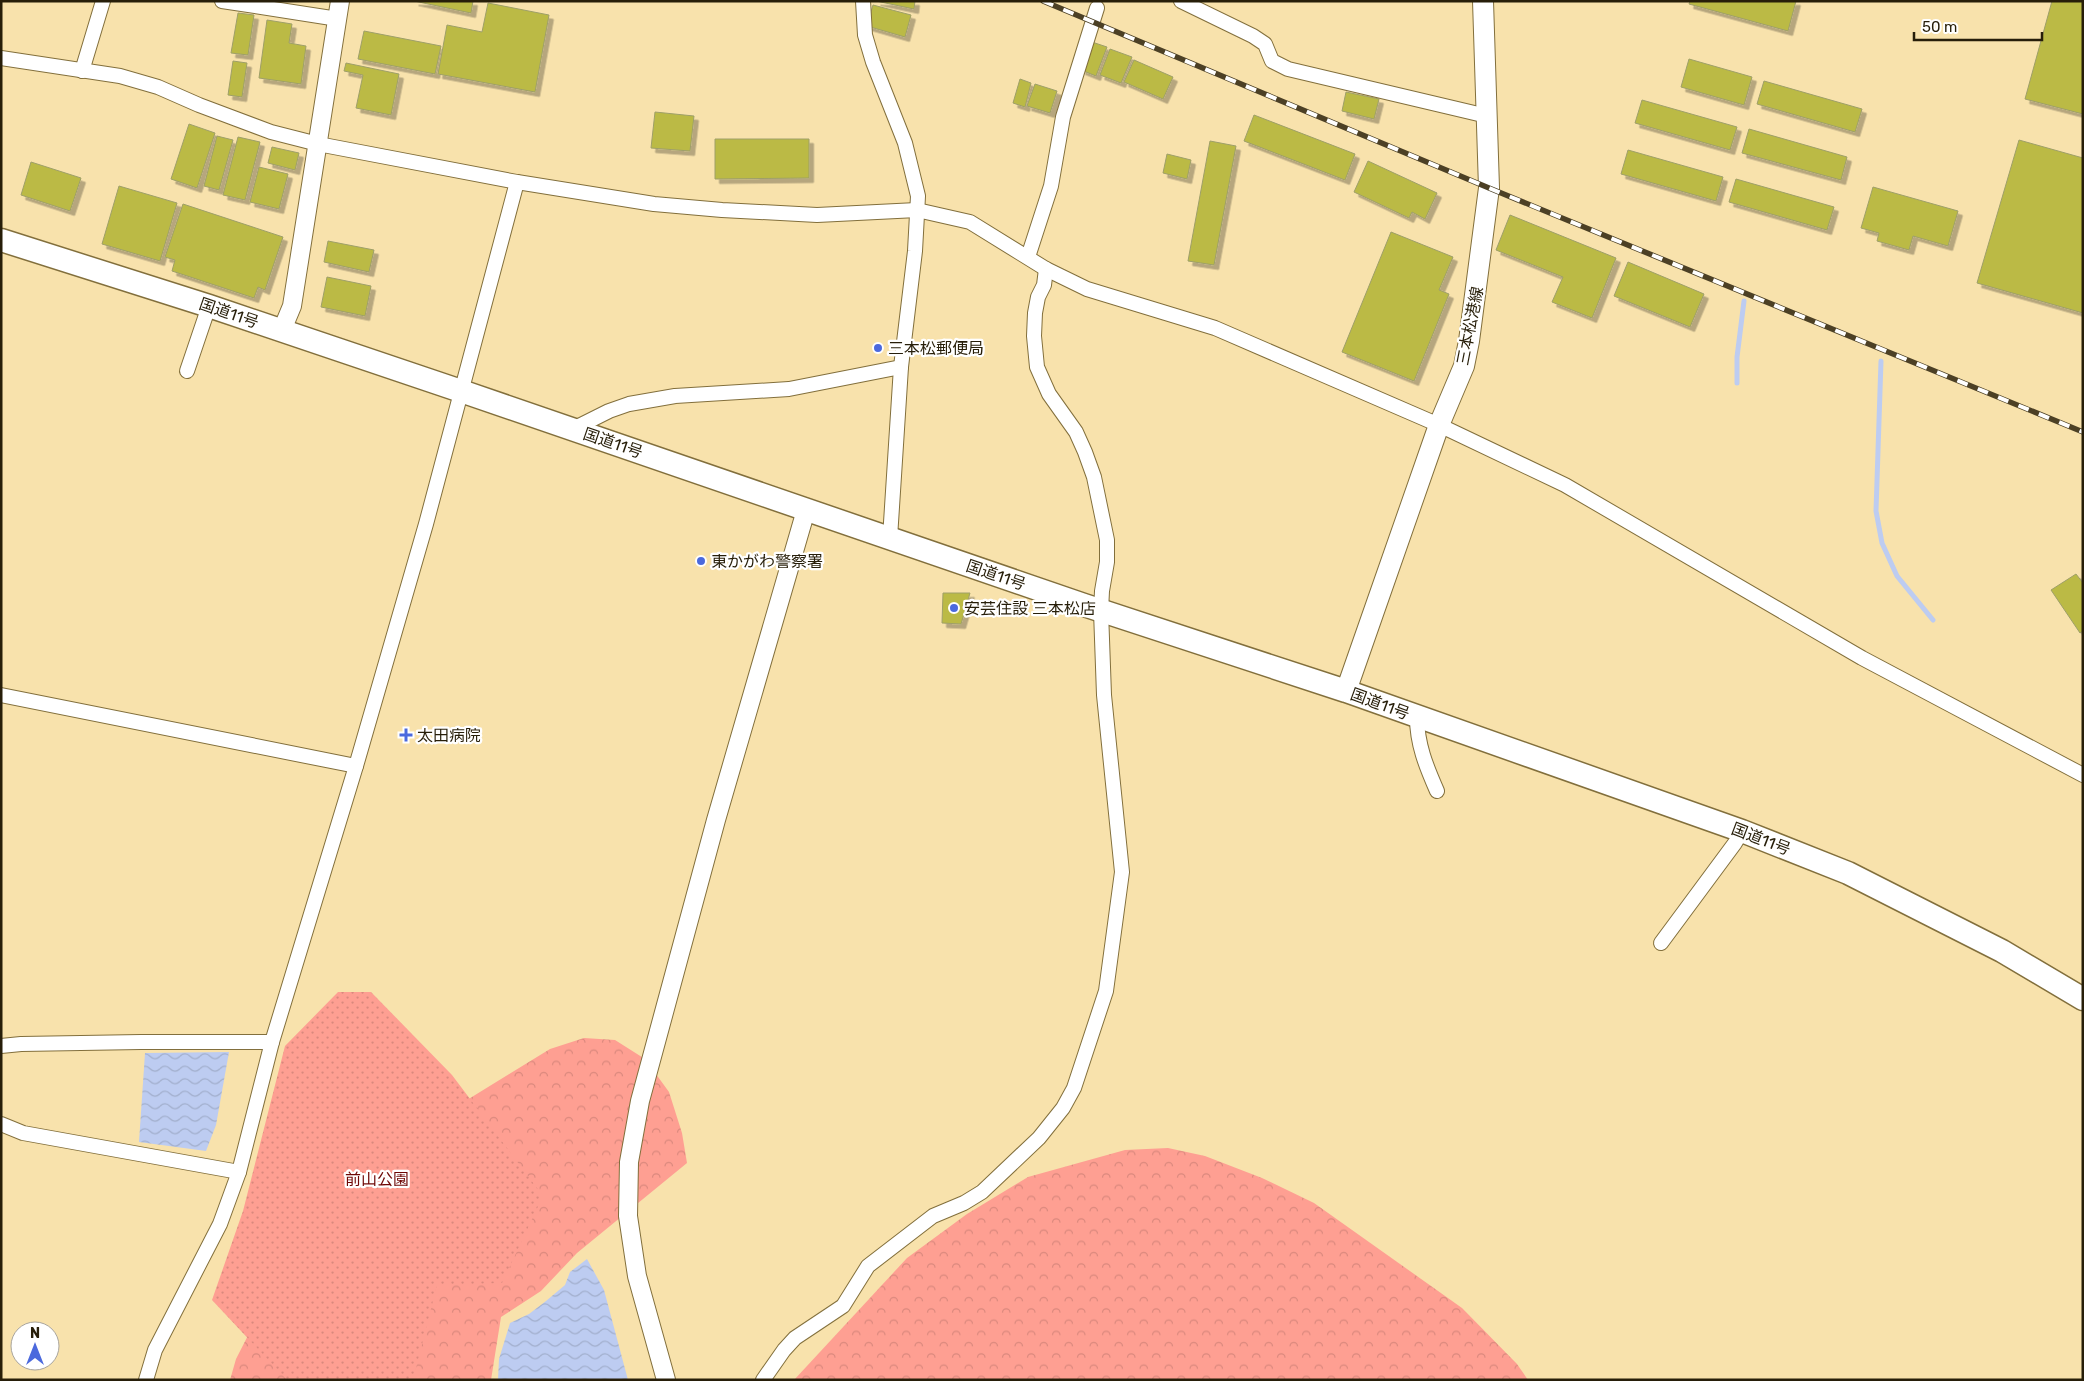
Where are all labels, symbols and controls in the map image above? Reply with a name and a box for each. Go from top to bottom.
scale bar [1914,10,2042,42]
text: 50 m [1922,18,1957,36]
street label: 三本松港線 [1453,285,1487,367]
street label: 国道11号 [197,294,261,332]
place label: 三本松郵便局 [888,339,984,358]
marker: 三本松郵便局 [872,342,884,354]
street label: 国道11号 [581,424,645,462]
place label: 東かがわ警察署 [711,552,823,571]
marker: 東かがわ警察署 [695,555,707,567]
street label: 国道11号 [964,556,1028,594]
place label: 安芸住設 三本松店 [964,599,1096,618]
marker: 安芸住設 三本松店 [948,602,960,614]
street label: 国道11号 [1348,685,1412,723]
place label: 太田病院 [417,726,481,745]
marker: 太田病院 [399,728,413,742]
street label: 国道11号 [1729,819,1793,859]
park label: 前山公園 [345,1170,409,1189]
north arrow [10,1321,60,1371]
text: N [30,1325,40,1342]

